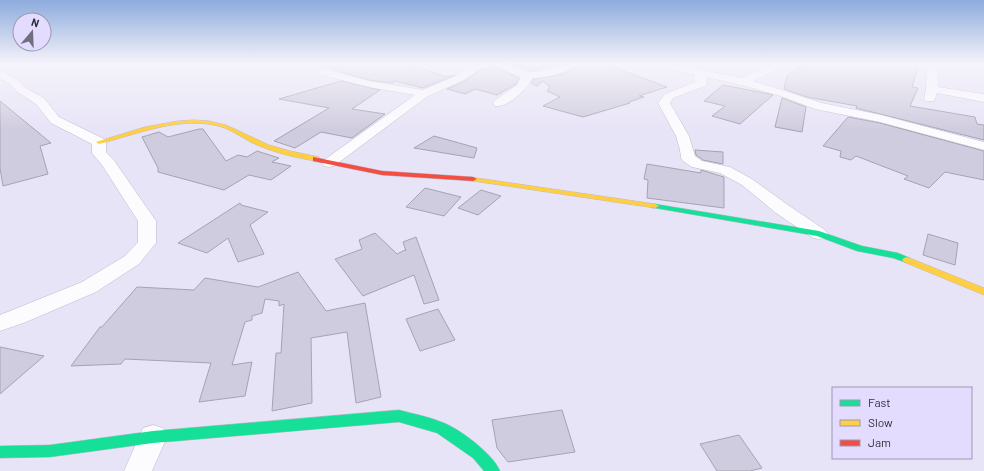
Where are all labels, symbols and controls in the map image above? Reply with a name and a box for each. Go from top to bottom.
north arrow [12,12,52,52]
text: N [30,15,41,29]
legend [832,387,972,459]
text: Fast [868,395,891,409]
text: Slow [868,415,893,429]
text: Jam [868,435,891,449]

